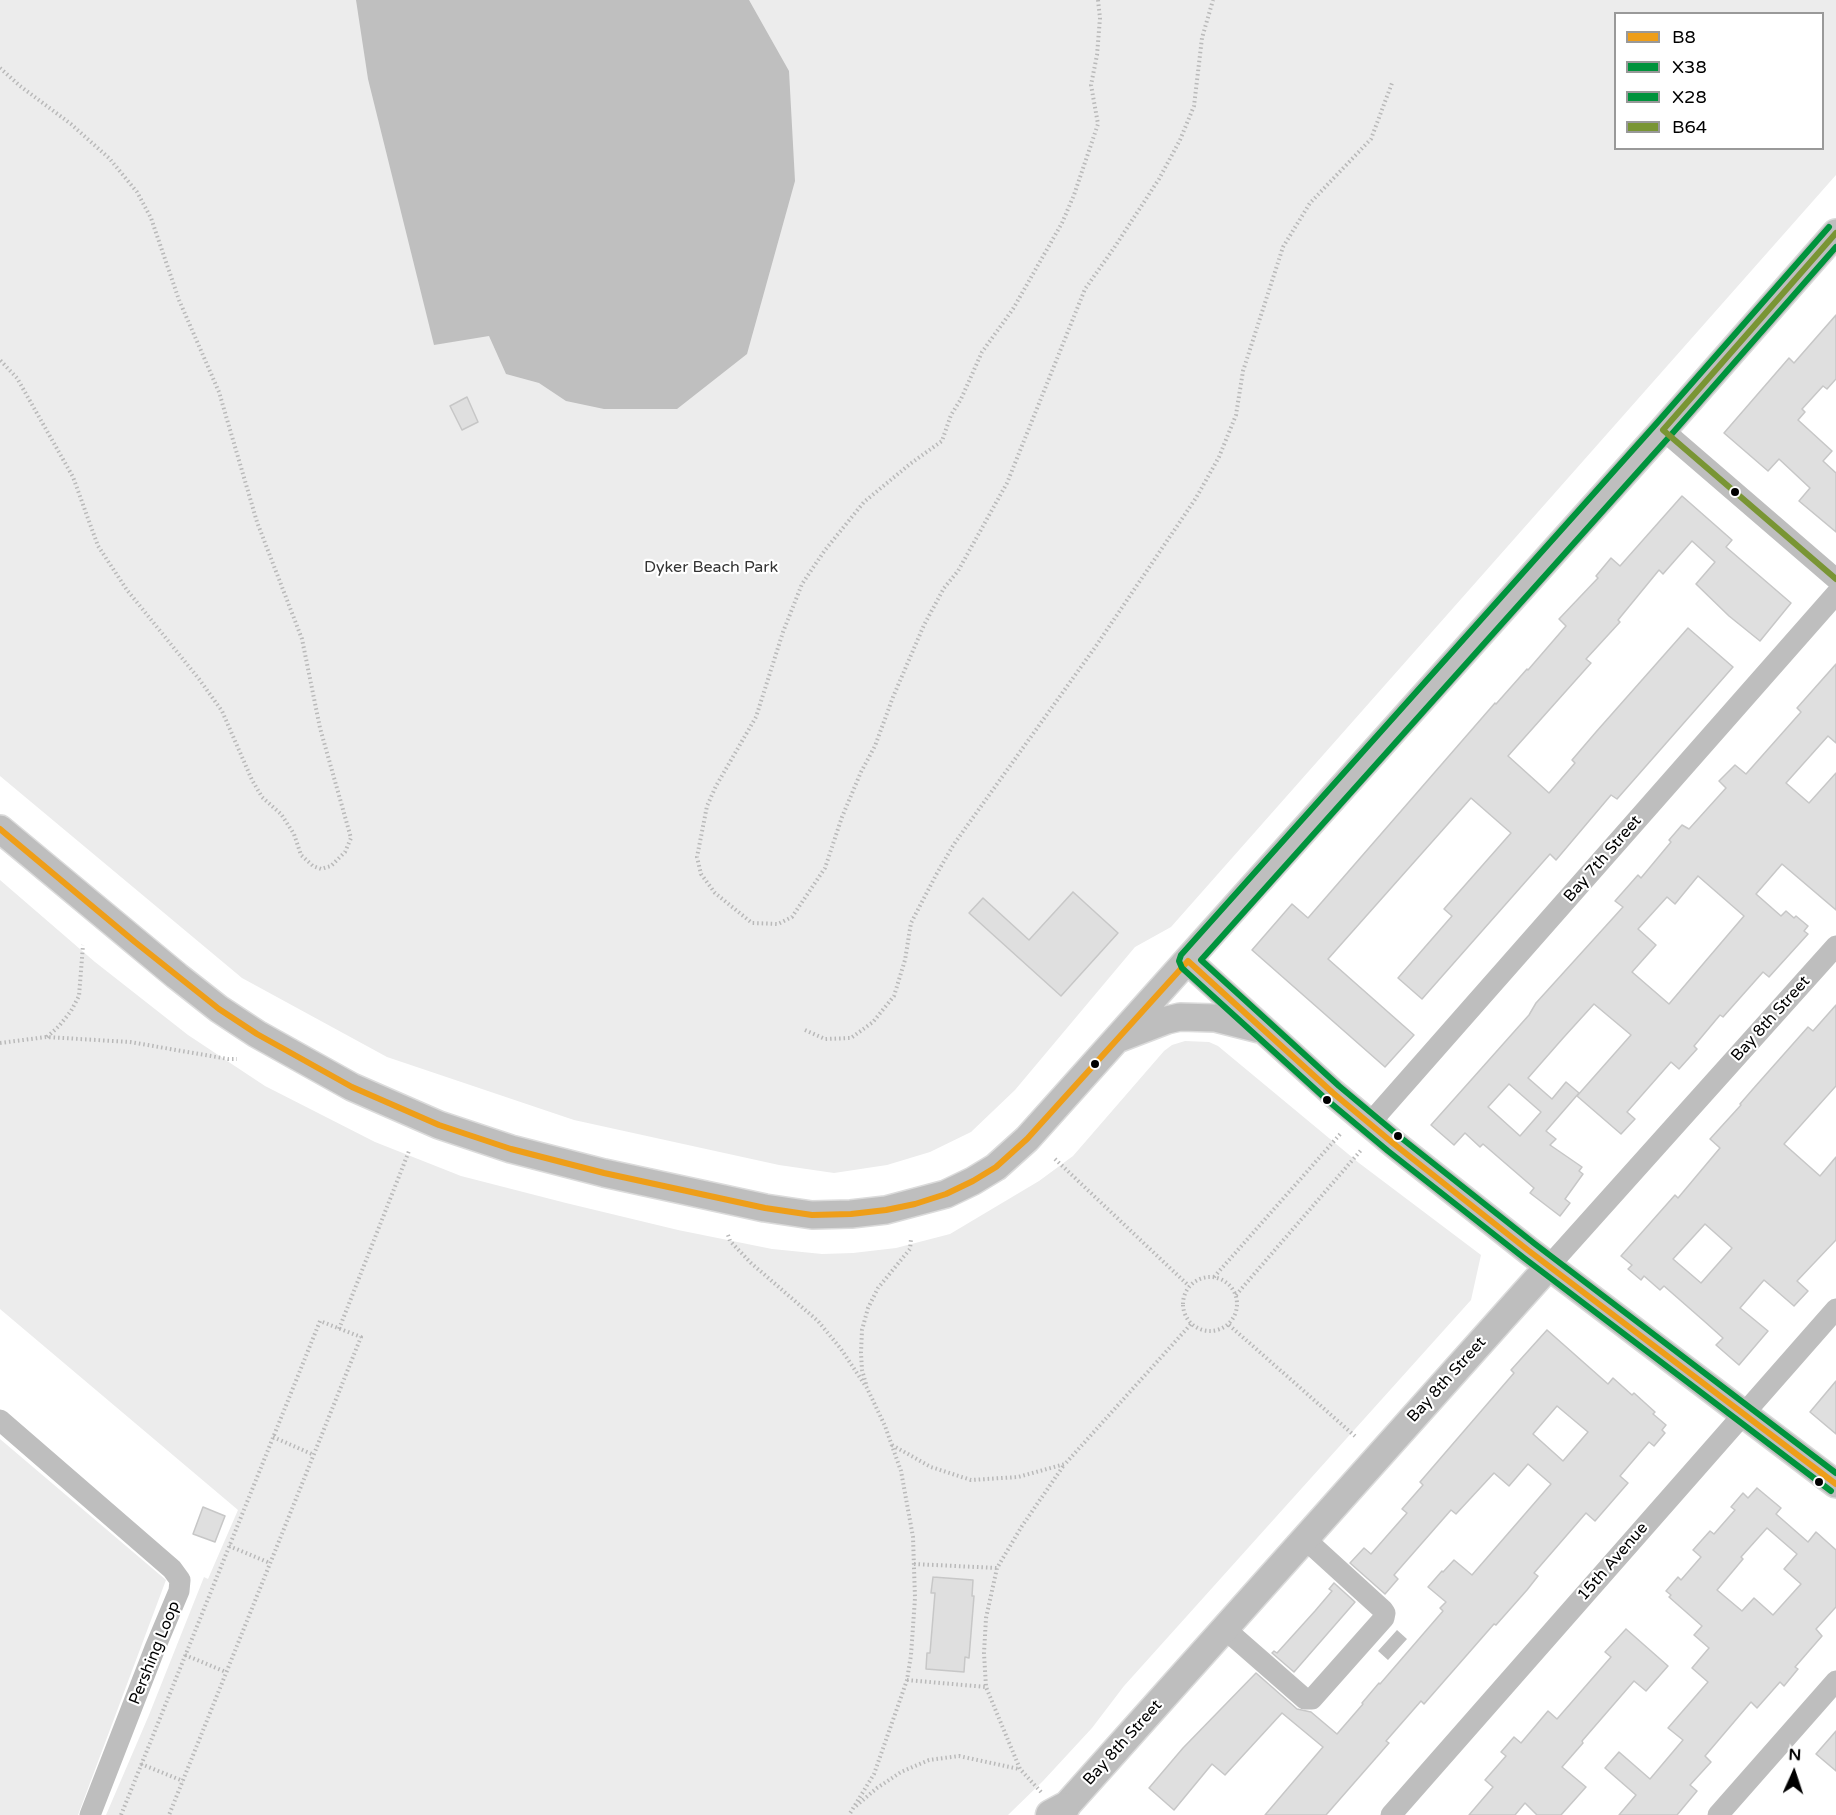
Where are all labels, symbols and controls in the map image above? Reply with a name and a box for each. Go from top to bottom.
legend [1614,12,1824,150]
text: B8 [1672,26,1696,48]
text: X38 [1672,56,1707,78]
text: X28 [1672,86,1707,108]
text: B64 [1672,116,1707,138]
unlabelled marker [1729,486,1741,498]
park label: Dyker Beach Park [644,558,778,578]
street label: Bay 7th Street [1560,812,1646,906]
street label: Bay 8th Street [1728,972,1814,1066]
unlabelled marker [1089,1058,1101,1070]
unlabelled marker [1321,1094,1333,1106]
unlabelled marker [1392,1130,1404,1142]
street label: Bay 8th Street [1404,1333,1490,1427]
unlabelled marker [1813,1476,1825,1488]
street label: 15th Avenue [1574,1519,1652,1605]
street label: Pershing Loop [126,1598,184,1708]
street label: Bay 8th Street [1080,1696,1166,1790]
north arrow [1764,1743,1824,1803]
text: N [1788,1745,1802,1765]

